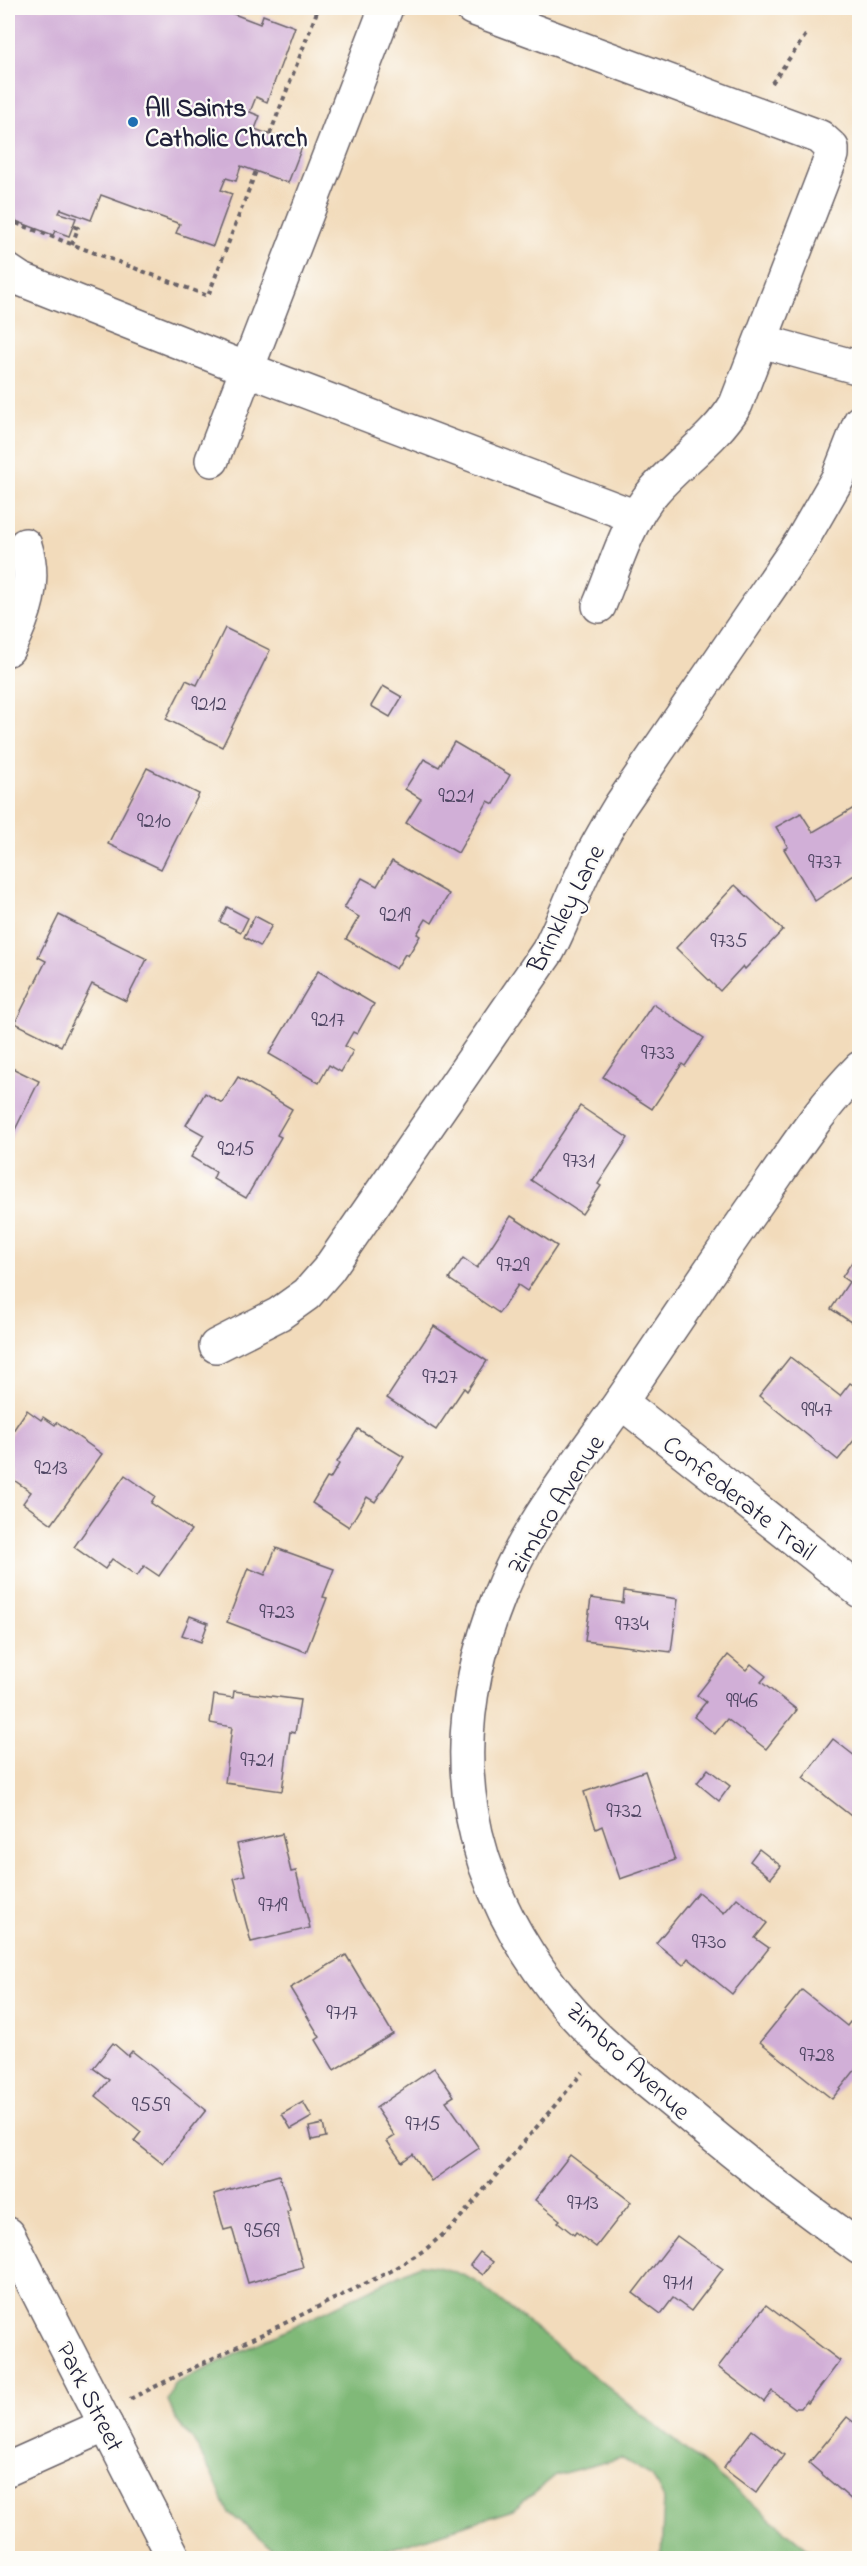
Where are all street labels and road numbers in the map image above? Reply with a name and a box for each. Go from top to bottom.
street label: Brinkley Lane [519,838,616,981]
street label: Confederate Trail [653,1427,823,1571]
street label: Zimbro Avenue [499,1428,616,1583]
street label: Zimbro Avenue [556,1994,698,2131]
street label: Park Street [44,2336,132,2459]

